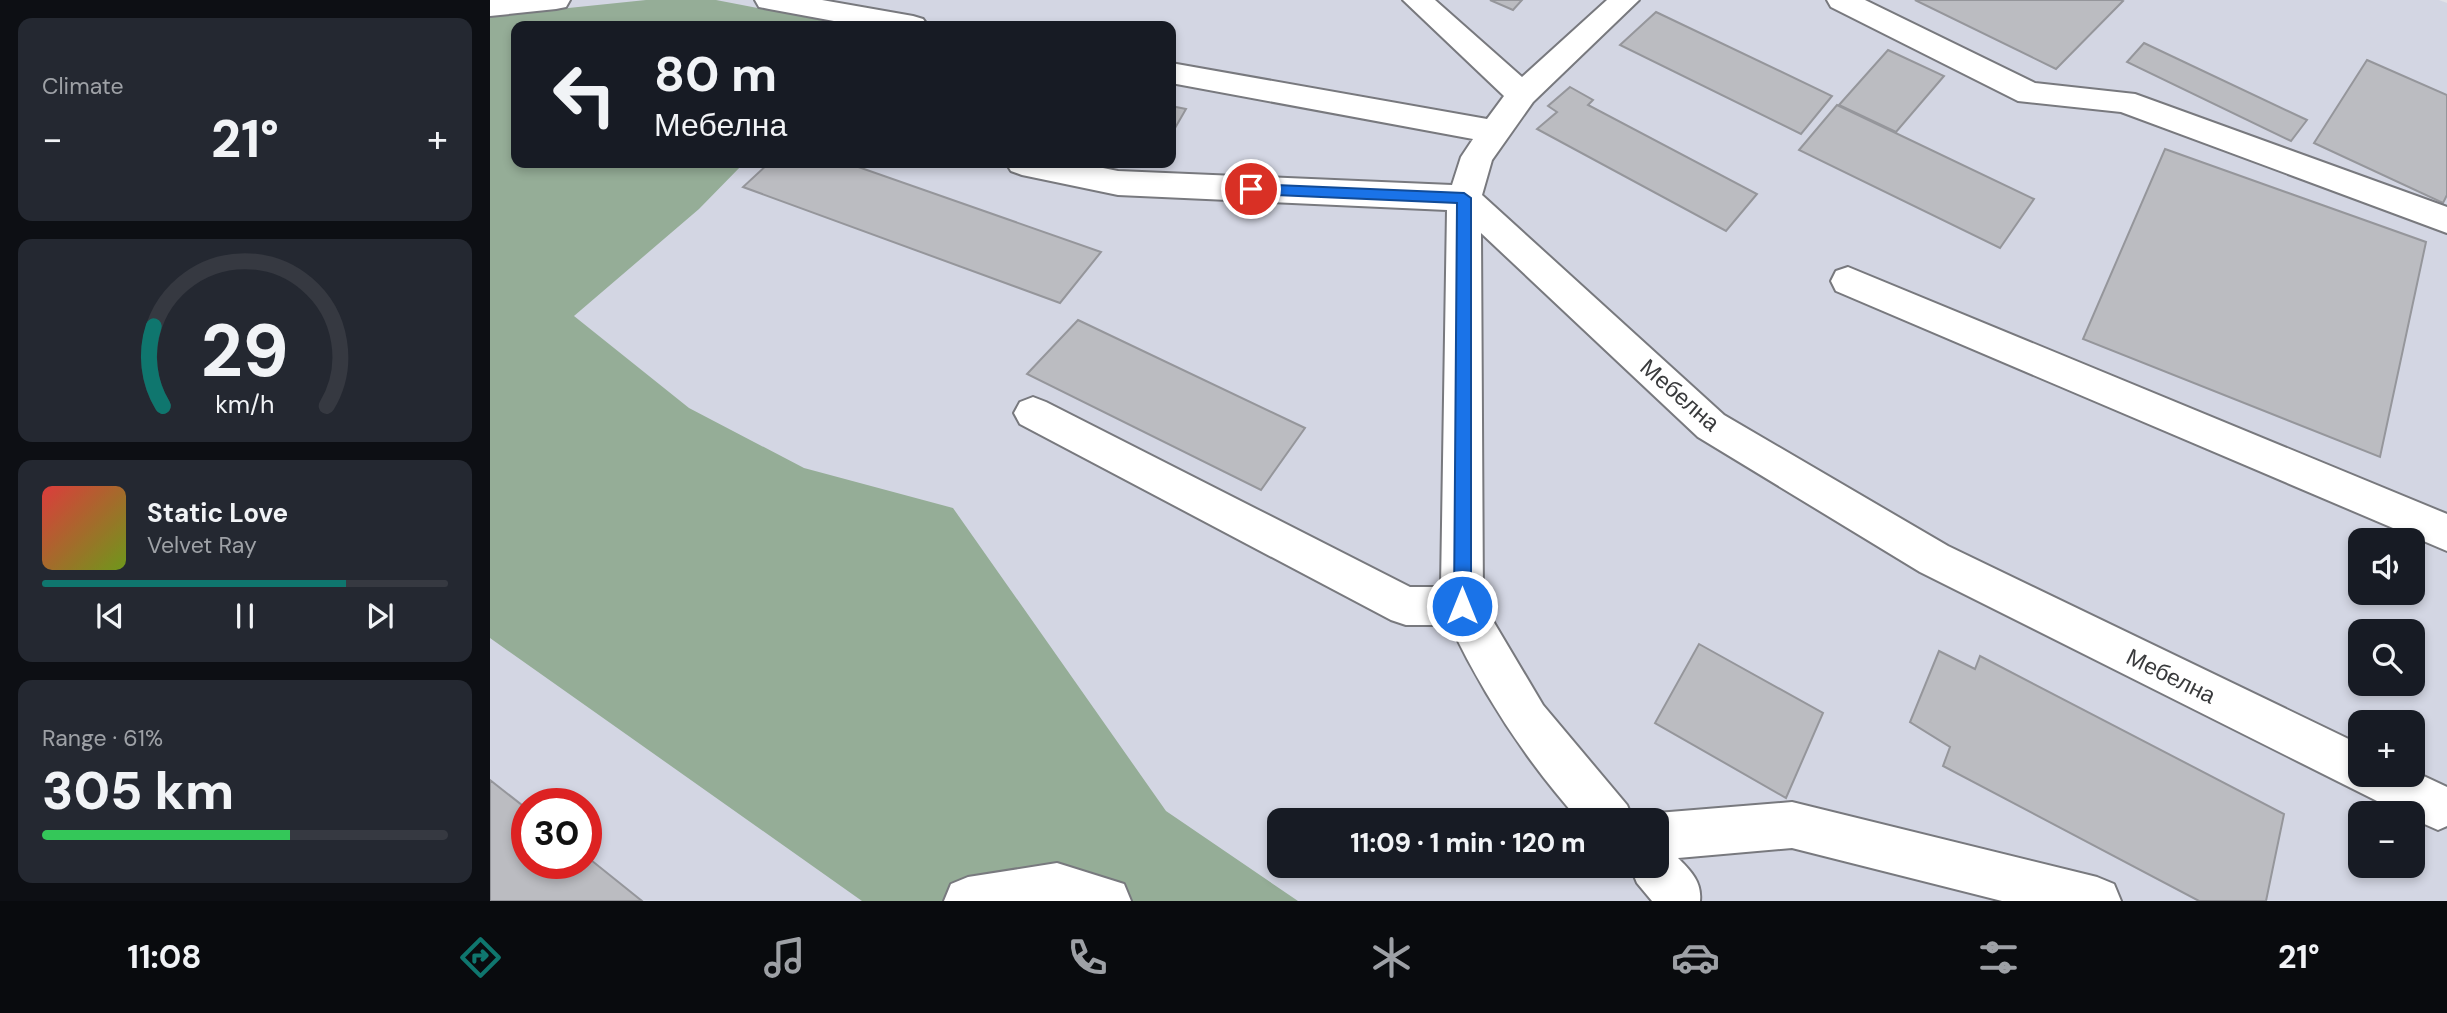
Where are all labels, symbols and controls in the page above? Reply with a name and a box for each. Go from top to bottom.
text: 80 m [654,42,777,106]
icon: left [539,49,630,140]
text: Climate [42,71,124,101]
text: Мебелна [654,104,787,146]
text: 21° [211,105,279,173]
text: − [42,114,63,164]
text: + [427,114,448,164]
pin [1221,159,1281,219]
icon: arrive [1232,170,1270,208]
text: 29 [201,305,289,400]
street label: Мебелна [1634,352,1726,438]
text: km/h [215,388,275,421]
text: Static Love [147,496,288,530]
map controls [2348,528,2425,878]
button: sound [2348,528,2425,605]
text: Velvet Ray [147,530,257,560]
position arrow [1425,569,1499,643]
icon: previous [91,597,129,635]
icon: pause [226,597,264,635]
icon: next [361,597,399,635]
button: search [2348,619,2425,696]
street label: Мебелна [2121,642,2221,711]
button: + [2348,710,2425,787]
text: Range · 61% [42,723,163,753]
text: 305 km [42,757,234,825]
speed limit sign: 30 [511,788,602,879]
button: − [2348,801,2425,878]
text: 11:09 · 1 min · 120 m [1350,826,1586,860]
icon: directions [456,933,505,982]
icon: music [760,933,809,982]
icon: phone [1063,933,1112,982]
icon: climate [1367,933,1416,982]
icon: car [1671,933,1720,982]
icon: filters [1974,933,2023,982]
text: 11:08 [127,936,202,978]
text: 21° [2278,936,2320,978]

